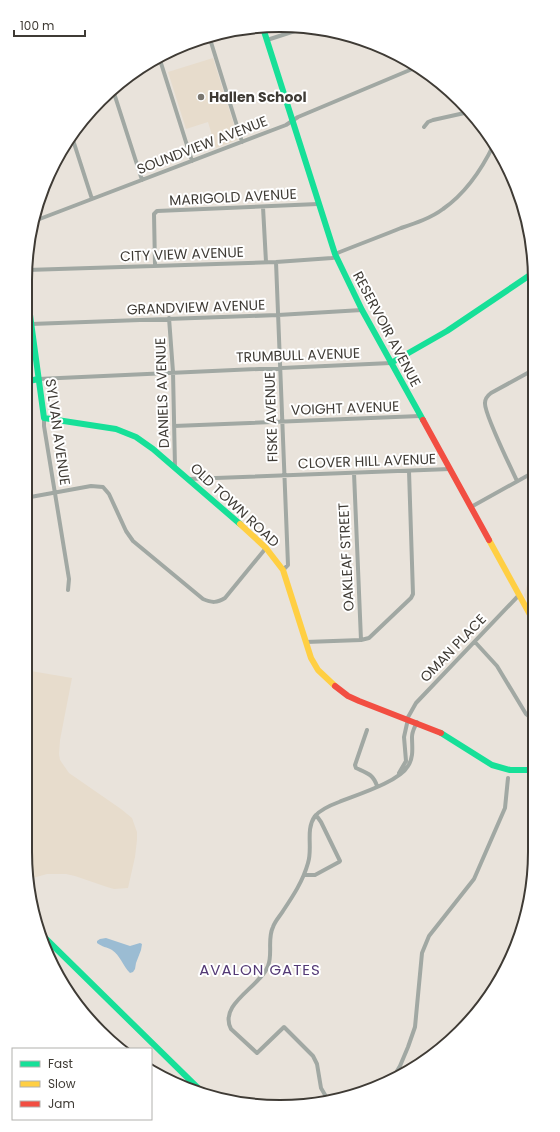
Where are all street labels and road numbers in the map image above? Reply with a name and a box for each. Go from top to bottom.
street label: SOUNDVIEW AVENUE [134,111,270,179]
street label: MARIGOLD AVENUE [169,184,297,210]
street label: CITY VIEW AVENUE [120,242,244,266]
street label: RESERVOIR AVENUE [348,268,426,390]
street label: GRANDVIEW AVENUE [126,295,266,319]
street label: DANIELS AVENUE [150,337,174,449]
street label: TRUMBULL AVENUE [236,343,360,367]
street label: FISKE AVENUE [259,371,283,463]
street label: SYLVAN AVENUE [41,377,75,487]
street label: VOIGHT AVENUE [290,396,400,420]
street label: CLOVER HILL AVENUE [298,449,436,473]
street label: OLD TOWN ROAD [186,458,284,552]
street label: OAKLEAF STREET [333,502,359,612]
street label: OMAN PLACE [415,610,491,686]

